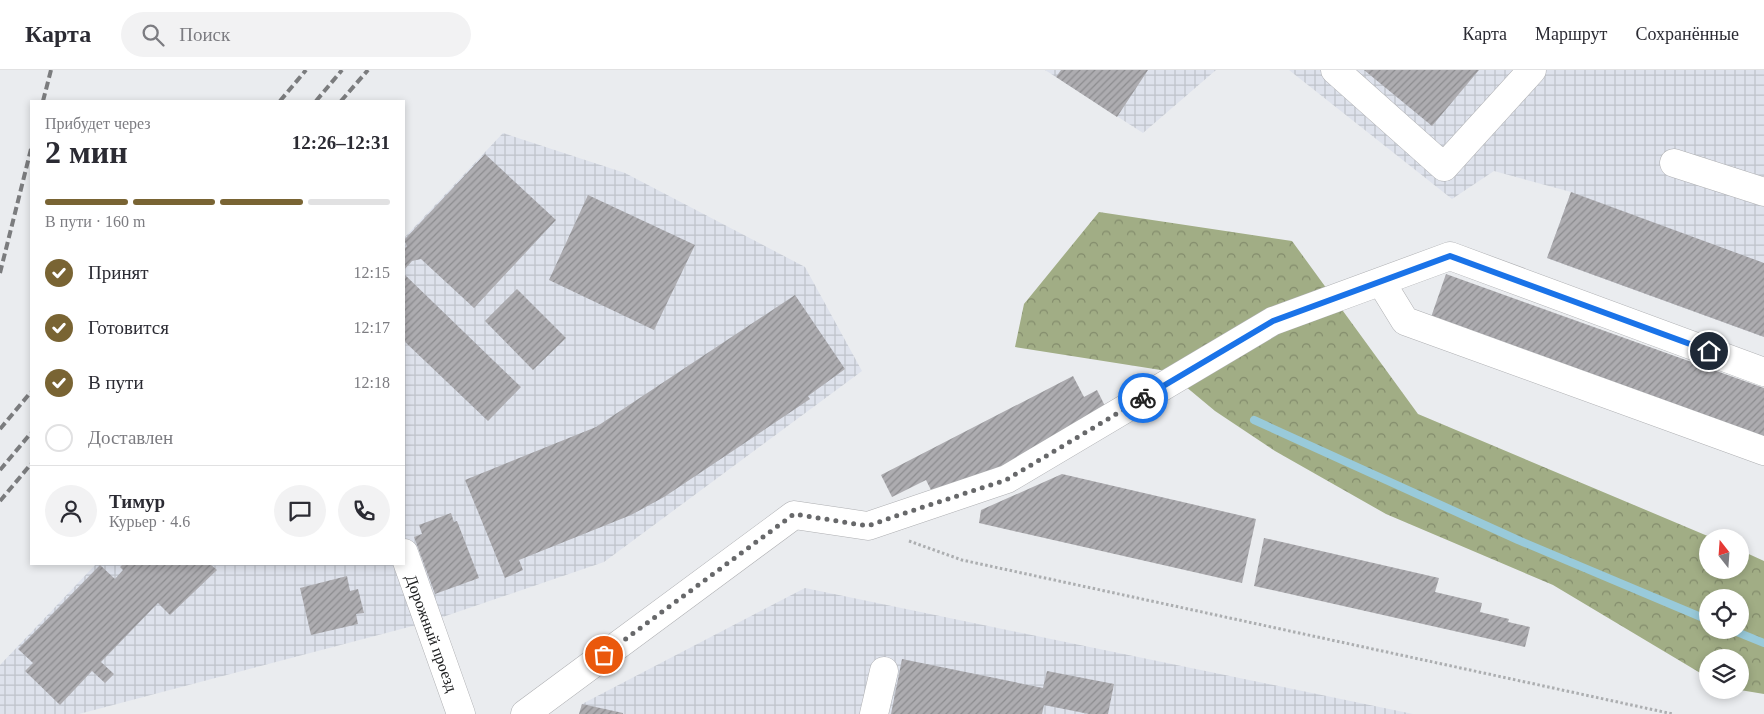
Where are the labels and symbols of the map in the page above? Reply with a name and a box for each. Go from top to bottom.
pin [1688,330,1730,372]
courier [1118,373,1168,423]
north arrow [1699,529,1749,579]
street label: Дорожный проезд [401,572,461,695]
pin [583,634,625,676]

